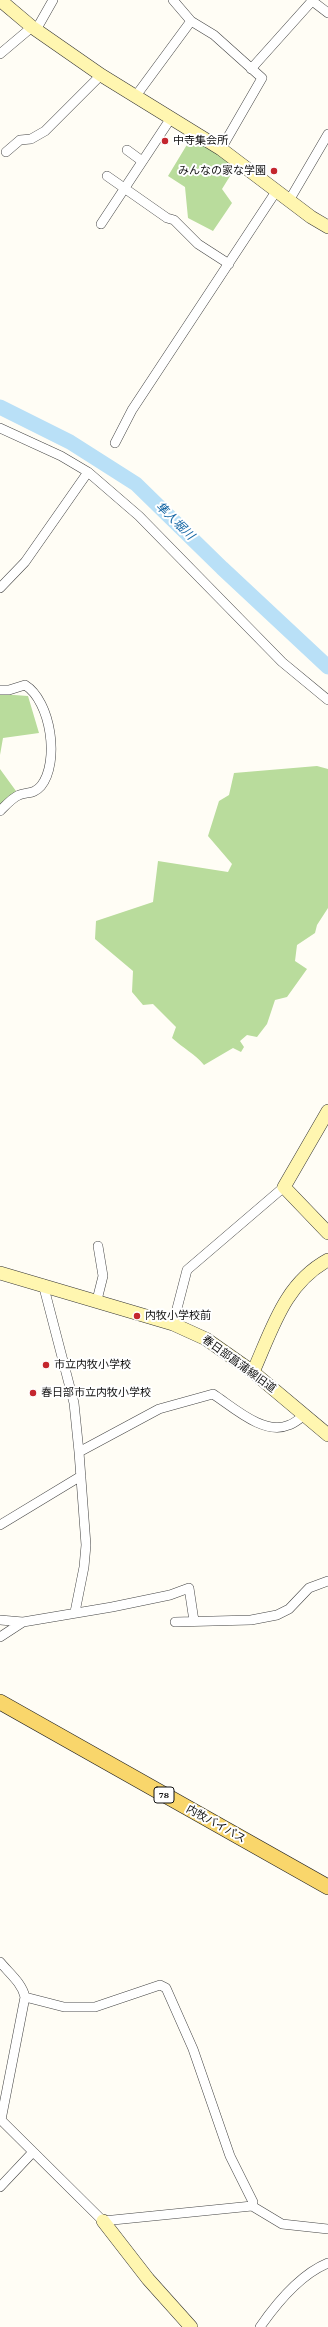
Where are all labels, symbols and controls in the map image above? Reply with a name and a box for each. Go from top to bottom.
place label: 中寺集会所 [173,134,228,148]
marker: 中寺集会所 [160,136,170,146]
place label: みんなの家な学園 [178,164,266,178]
marker: みんなの家な学園 [269,166,279,176]
water label: 隼人堀川 [153,499,197,543]
place label: 内牧小学校前 [145,1309,211,1323]
marker: 内牧小学校前 [132,1311,142,1321]
street label: 春日部菖蒲線旧道 [200,1333,278,1395]
place label: 市立内牧小学校 [54,1358,131,1372]
marker: 市立内牧小学校 [41,1360,51,1370]
place label: 春日部市立内牧小学校 [41,1386,151,1400]
marker: 春日部市立内牧小学校 [28,1388,38,1398]
road number: 78 [154,1787,174,1803]
street label: 内牧バイパス [184,1802,248,1846]

